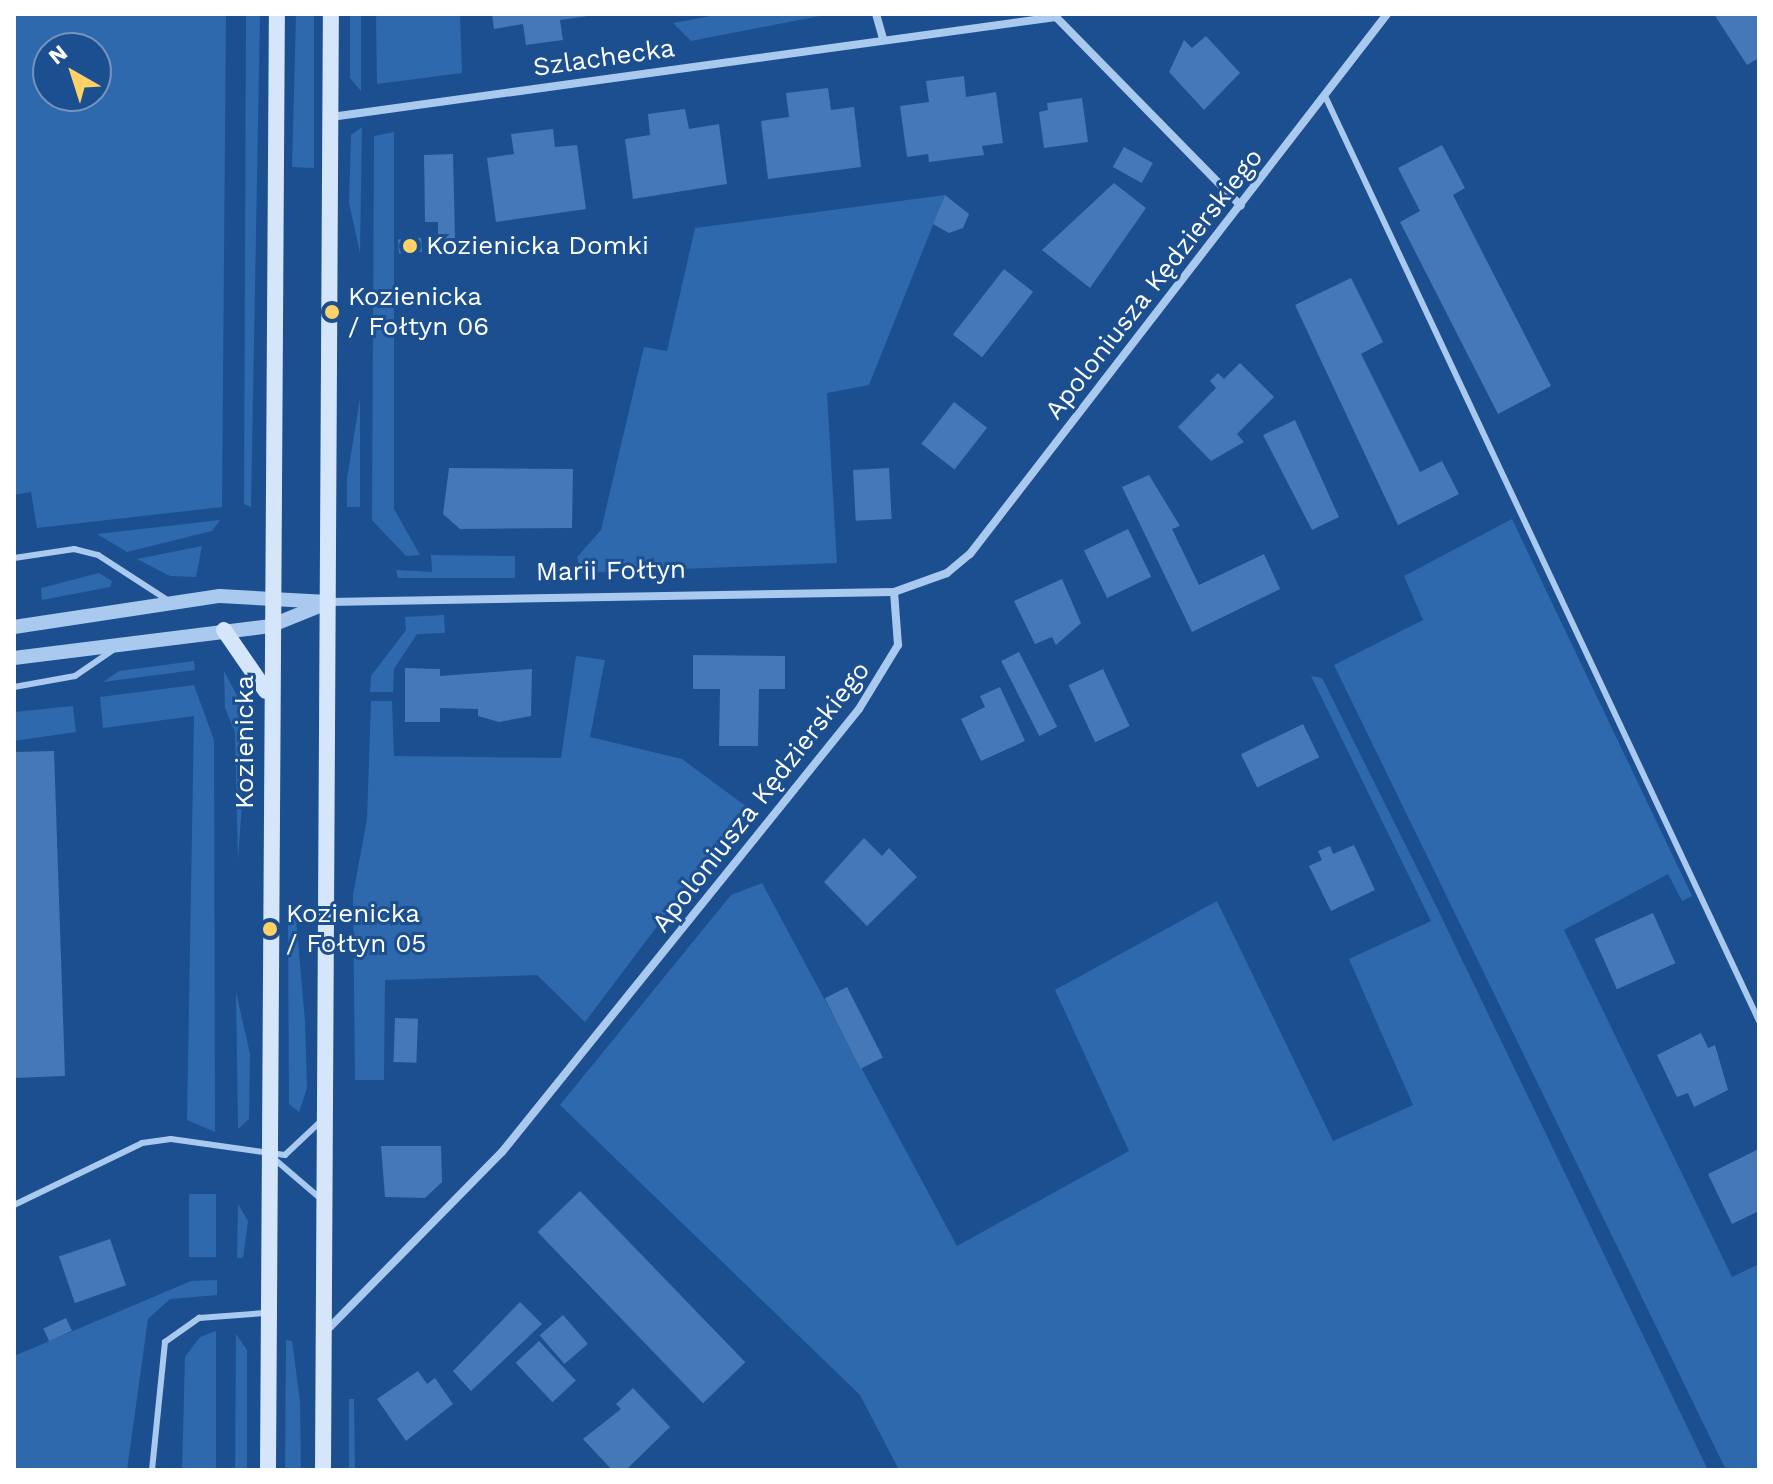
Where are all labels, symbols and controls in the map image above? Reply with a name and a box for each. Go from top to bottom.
north arrow [32,32,112,112]
street label: Szlachecka [531,33,677,83]
text: N [44,40,72,69]
street label: Apoloniusza Kędzierskiego [1038,142,1270,426]
place label: Kozienicka Domki [426,230,650,262]
marker: Kozienicka Domki [401,237,419,255]
place label: Kozienicka / Fołtyn 06 [348,281,489,342]
marker: Kozienicka / Fołtyn 06 [323,303,341,321]
street label: Marii Fołtyn [536,554,686,588]
street label: Apoloniusza Kędzierskiego [645,655,877,939]
street label: Kozienicka [229,675,261,809]
place label: Kozienicka / Fołtyn 05 [286,898,427,960]
marker: Kozienicka / Fołtyn 05 [261,920,279,938]

